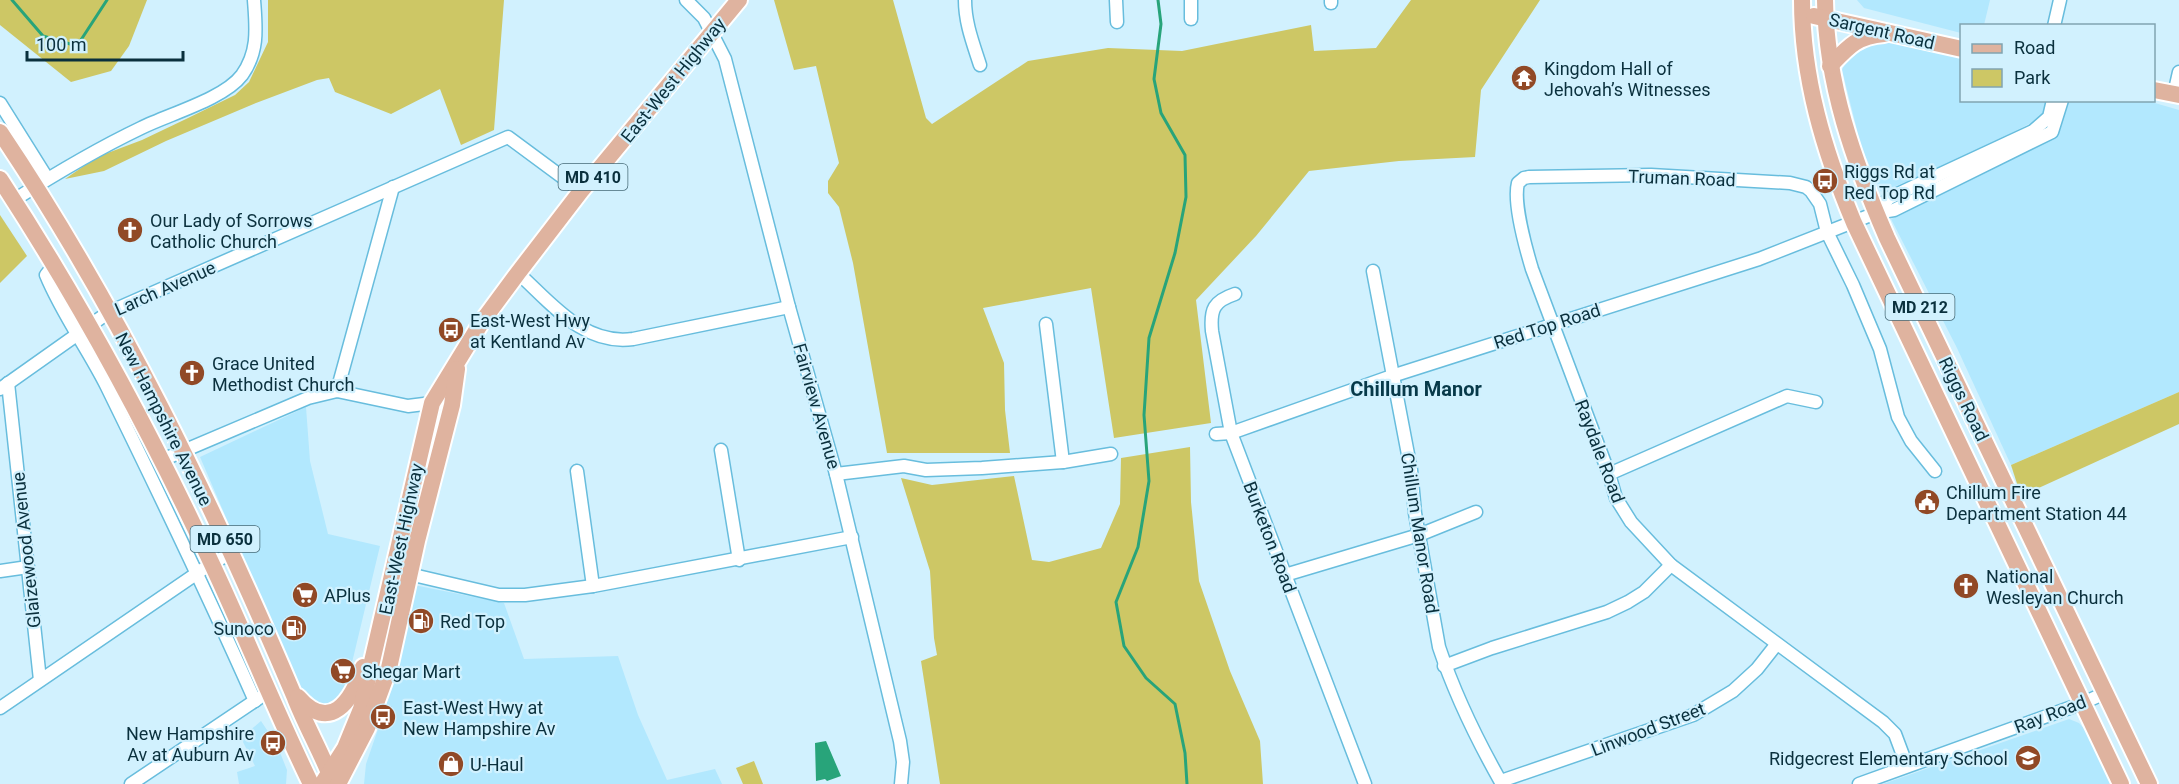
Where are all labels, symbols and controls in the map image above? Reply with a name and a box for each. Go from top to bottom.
street label: Sargent Road [1827,9,1937,53]
street label: East-West Highway [616,13,730,146]
scale bar [27,24,183,62]
legend [1960,24,2155,102]
text: 100 m [36,34,87,55]
text: Road [2014,37,2055,58]
place label: Kingdom Hall of Jehovah’s Witnesses [1544,58,1711,100]
temple icon: Kingdom Hall of Jehovah’s Witnesses [1509,63,1539,93]
text: Park [2014,67,2051,88]
place label: Riggs Rd at Red Top Rd [1844,161,1935,203]
road number: MD 410 [558,164,628,190]
street label: Truman Road [1628,166,1736,190]
bus stop icon: Riggs Rd at Red Top Rd [1810,166,1840,196]
place label: Our Lady of Sorrows Catholic Church [150,210,313,252]
church icon: Our Lady of Sorrows Catholic Church [115,215,145,245]
street label: Larch Avenue [111,256,219,320]
road number: MD 212 [1886,294,1954,320]
street label: Red Top Road [1491,299,1603,353]
place label: East-West Hwy at Kentland Av [470,310,590,352]
bus stop icon: East-West Hwy at Kentland Av [436,315,466,345]
street label: New Hampshire Avenue [111,329,217,509]
street label: Fairview Avenue [789,341,845,471]
place label: Grace United Methodist Church [212,353,354,395]
street label: Riggs Road [1935,354,1993,444]
church icon: Grace United Methodist Church [177,358,207,388]
district label: Chillum Manor [1350,377,1483,401]
street label: Raydale Road [1571,396,1629,506]
street label: Chillum Manor Road [1397,451,1443,615]
street label: East-West Highway [375,461,427,617]
street label: Glaizewood Avenue [7,471,45,629]
street label: Burketon Road [1239,478,1301,596]
place label: Chillum Fire Department Station 44 [1946,482,2127,524]
public building icon: Chillum Fire Department Station 44 [1912,487,1942,517]
road number: MD 650 [190,526,260,552]
place label: National Wesleyan Church [1986,566,2124,608]
church icon: National Wesleyan Church [1951,571,1981,601]
supermarket icon: APlus [290,580,320,610]
place label: APlus [324,585,371,606]
fuel station icon: Red Top [406,606,436,636]
place label: Red Top [440,611,505,632]
fuel station icon: Sunoco [279,613,309,643]
place label: Sunoco [213,618,274,639]
supermarket icon: Shegar Mart [328,656,358,686]
place label: Shegar Mart [362,661,461,682]
street label: Ray Road [2011,691,2089,737]
place label: East-West Hwy at New Hampshire Av [403,697,556,739]
street label: Linwood Street [1588,698,1708,760]
bus stop icon: East-West Hwy at New Hampshire Av [368,702,398,732]
place label: New Hampshire Av at Auburn Av [126,723,254,765]
bus stop icon: New Hampshire Av at Auburn Av [258,728,288,758]
school or university icon: Ridgecrest Elementary School [2013,743,2043,773]
place label: Ridgecrest Elementary School [1769,748,2008,769]
shop icon: U-Haul [436,749,466,779]
place label: U-Haul [470,754,524,775]

